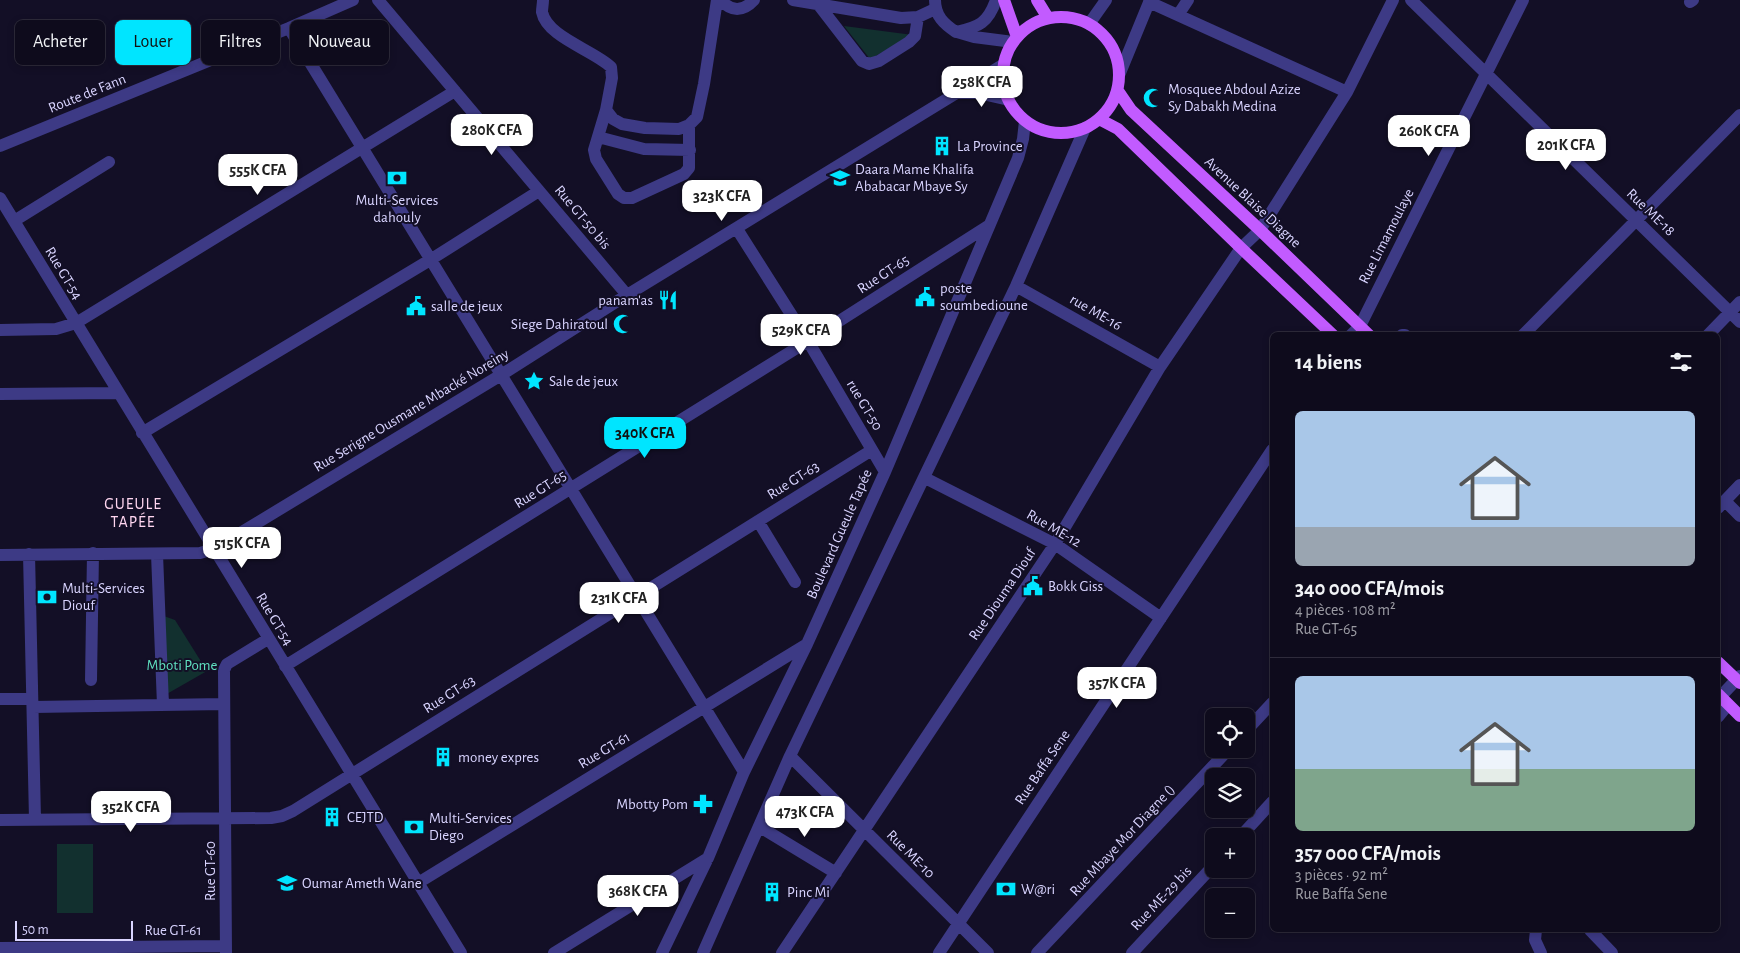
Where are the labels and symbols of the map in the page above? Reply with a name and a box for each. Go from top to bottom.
pin: 258K CFA [930,66,1034,108]
street label: Route de Fann [46,71,128,116]
place label: Mosquee Abdoul Azize Sy Dabakh Medina [1168,82,1301,114]
mosque icon: Mosquee Abdoul Azize Sy Dabakh Medina [1142,87,1164,109]
pin: 280K CFA [440,114,544,156]
pin: 260K CFA [1377,114,1481,157]
pin: 201K CFA [1514,128,1618,171]
building icon: La Province [931,135,953,157]
place label: La Province [957,139,1023,154]
pin: 555K CFA [206,154,310,196]
street label: Avenue Blaise Diagne [1202,154,1304,251]
place label: Daara Mame Khalifa Ababacar Mbaye Sy [855,162,974,194]
bank icon: Multi-Services dahouly [386,167,408,189]
school or university icon: Daara Mame Khalifa Ababacar Mbaye Sy [829,167,851,189]
pin: 323K CFA [670,180,774,222]
street label: Rue GT-50 bis [552,182,614,252]
street label: Rue Limamoulaye [1356,186,1417,286]
street label: Rue ME-18 [1624,186,1678,239]
place label: Multi-Services dahouly [356,193,438,225]
street label: Rue GT-54 [42,244,85,302]
street label: Rue GT-65 [855,252,912,297]
place label: poste soumbedioune [940,281,1028,313]
public building icon: poste soumbedioune [914,286,936,308]
restaurant icon: panam'as [657,289,679,311]
street label: rue ME-16 [1067,292,1124,333]
place label: panam'as [598,293,653,308]
public building icon: salle de jeux [405,295,427,317]
place label: salle de jeux [431,299,503,314]
mosque icon: Siege Dahiratoul [612,313,634,335]
pin: 529K CFA [749,314,853,356]
place label: Siege Dahiratoul [511,317,608,332]
street label: Rue Serigne Ousmane Mbacké Noreiny [311,346,512,475]
place icon: Sale de jeux [523,370,545,392]
place label: Sale de jeux [549,374,619,389]
street label: rue GT-50 [844,377,885,433]
pin: 340K CFA [593,416,697,459]
street label: Rue GT-63 [765,459,822,502]
street label: Boulevard Gueule Tapée [804,467,875,601]
street label: Rue GT-65 [512,468,569,511]
district label: GUEULE TAPÉE [104,496,162,530]
street label: Rue ME-12 [1024,507,1084,550]
pin: 515K CFA [190,526,294,569]
street label: Rue Diouma Diouf [966,544,1039,643]
public building icon: Bokk Giss [1022,575,1044,597]
place label: Bokk Giss [1048,579,1103,594]
place label: Multi-Services Diouf [62,581,145,613]
pin: 231K CFA [567,582,671,624]
bank icon: Multi-Services Diouf [36,586,58,608]
street label: Rue GT-54 [253,590,296,648]
park label: Mboti Pome [146,658,218,673]
pin: 357K CFA [1065,666,1169,709]
street label: Rue GT-63 [421,673,478,716]
street label: Rue Baffa Sene [1012,727,1073,807]
street label: Rue GT-61 [576,729,633,772]
building icon: money expres [432,746,454,768]
place label: money expres [458,750,539,765]
street label: Rue Mbaye Mor Diagne () [1067,782,1178,899]
pin: 352K CFA [79,790,183,833]
pharmacy icon: Mbotty Pom [692,793,714,815]
pin: 473K CFA [753,796,857,838]
place label: Mbotty Pom [616,797,688,812]
building icon: CEJTD [321,806,343,828]
place label: CEJTD [347,810,384,825]
place label: Multi-Services Diego [429,811,512,843]
bank icon: Multi-Services Diego [403,816,425,838]
street label: Rue ME-10 [884,827,938,881]
street label: Rue GT-60 [203,841,218,901]
street label: Rue ME-29 bis [1128,863,1195,933]
school or university icon: Oumar Ameth Wane [276,872,298,894]
pin: 368K CFA [586,874,690,917]
place label: Oumar Ameth Wane [302,876,422,891]
bank icon: W@ri [995,878,1017,900]
building icon: Pinc Mi [761,881,783,903]
place label: W@ri [1021,882,1055,897]
place label: Pinc Mi [787,885,830,900]
scale bar [15,918,132,941]
street label: Rue GT-61 [144,923,202,938]

